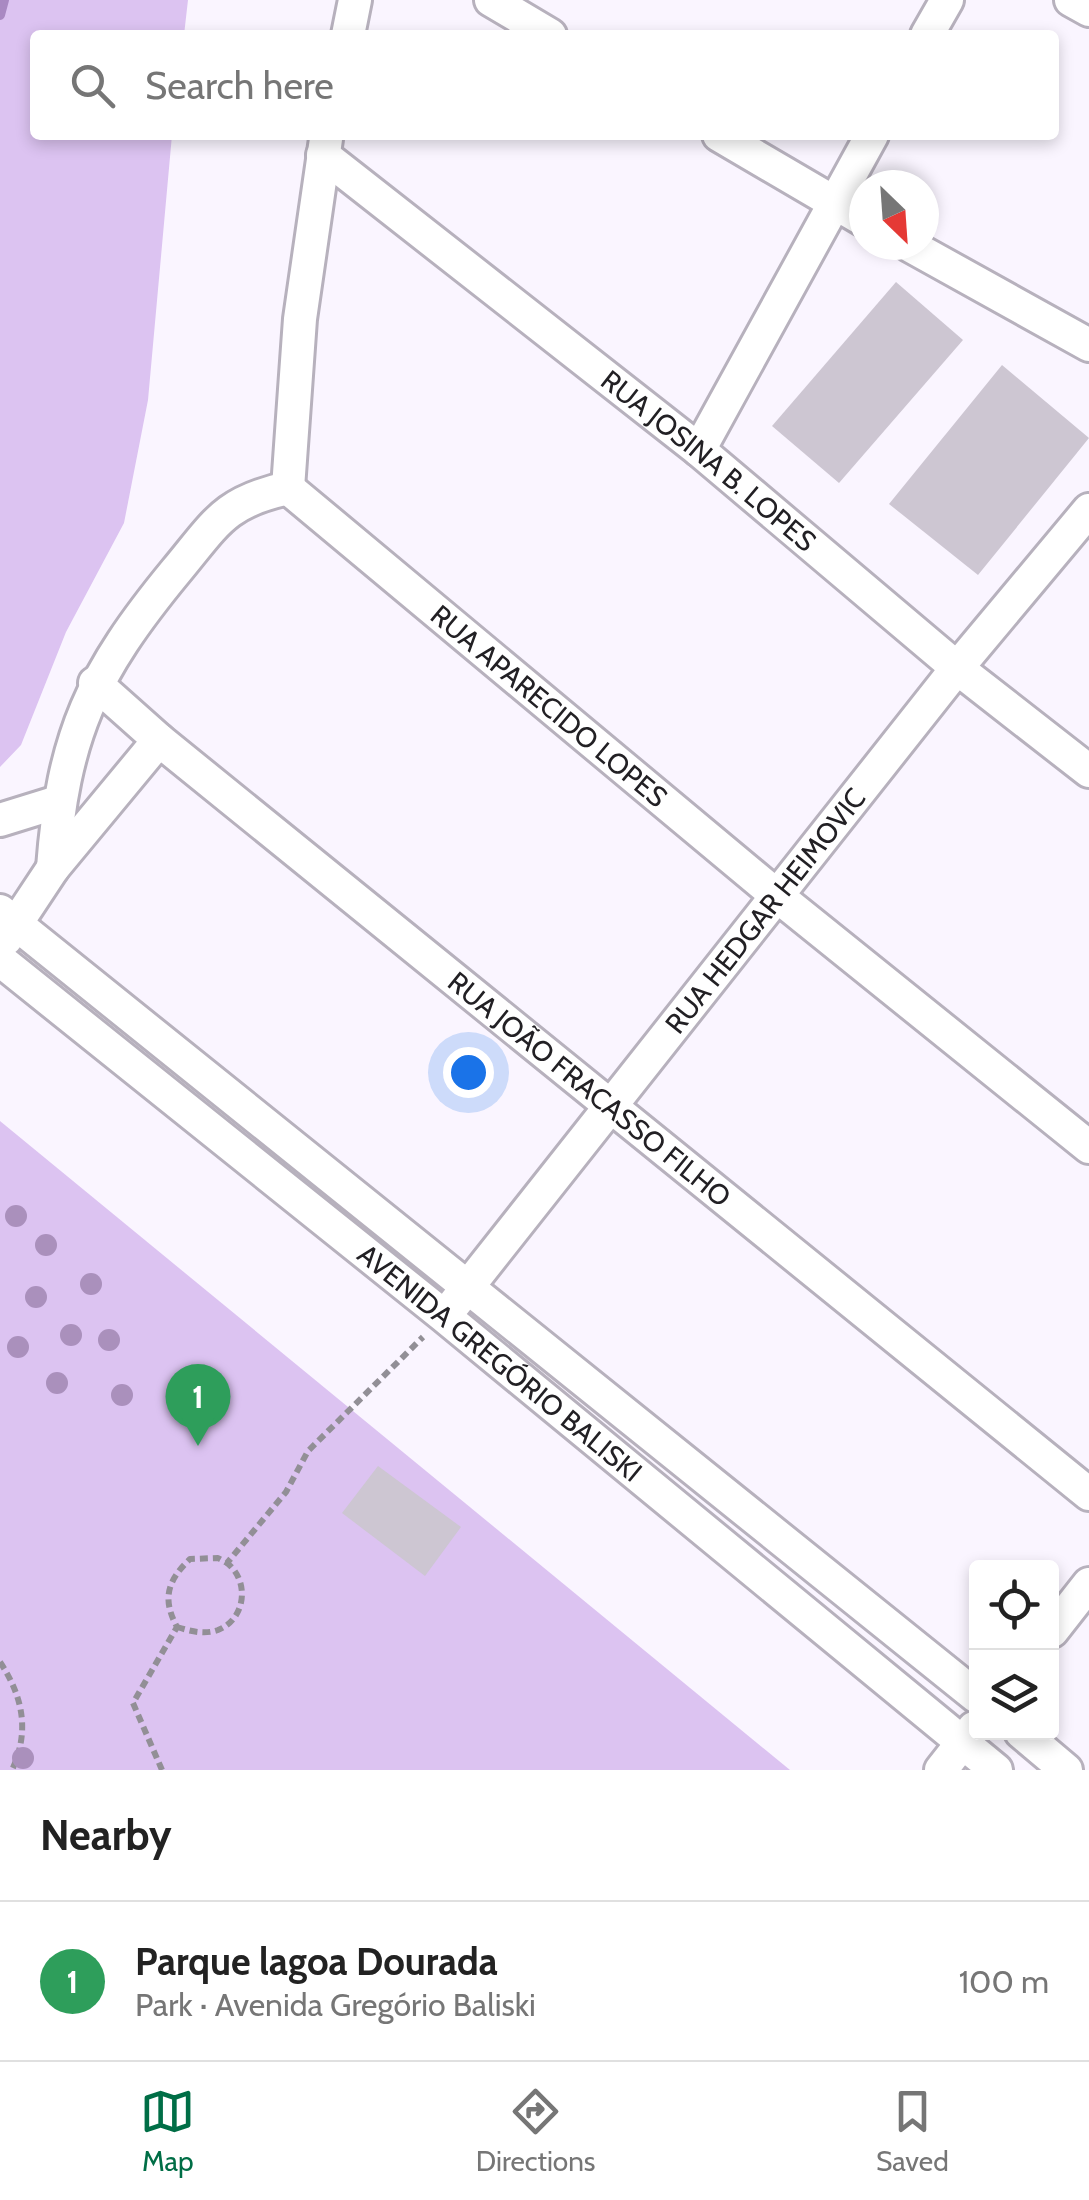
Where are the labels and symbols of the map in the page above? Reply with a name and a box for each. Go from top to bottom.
north arrow [849,170,939,260]
street label: RUA JOSINA B. LOPES [594,363,823,558]
street label: RUA APARECIDO LOPES [424,598,674,814]
street label: RUA HEDGAR HEIMOVIC [658,781,872,1040]
street label: RUA JOÃO FRACASSO FILHO [441,964,738,1214]
your location [443,1047,494,1098]
street label: AVENIDA GREGÓRIO BALISKI [351,1237,649,1489]
pin: 1 [166,1364,230,1446]

